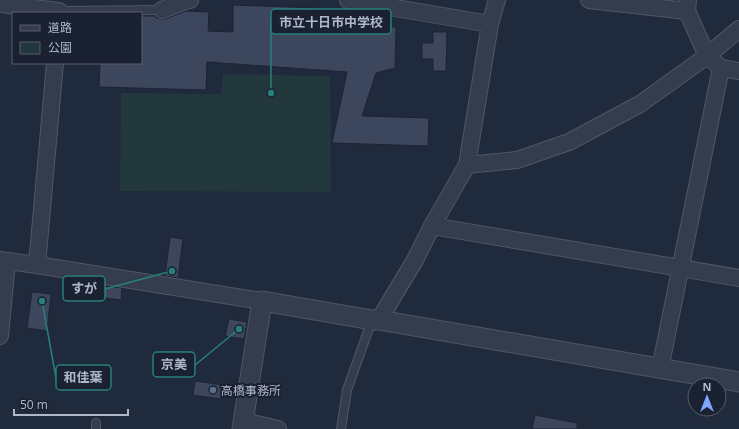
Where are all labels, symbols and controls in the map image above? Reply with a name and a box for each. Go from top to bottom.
callout: 市立十日市中学校 [271,9,391,34]
legend [12,12,142,64]
text: 市立十日市中学校 [279,13,383,31]
text: 道路 [48,19,72,36]
text: 公園 [48,39,72,56]
callout: すが [63,276,105,301]
text: すが [71,279,97,297]
callout: 京美 [153,352,195,377]
text: 京美 [161,355,187,373]
callout: 和佳葉 [56,365,111,390]
text: 和佳葉 [63,368,103,386]
north arrow [687,377,727,417]
text: N [703,379,711,394]
place label: 高橋事務所 [221,382,281,399]
marker: 高橋事務所 [208,385,218,395]
scale bar [14,391,128,417]
text: 50 m [20,396,48,413]

